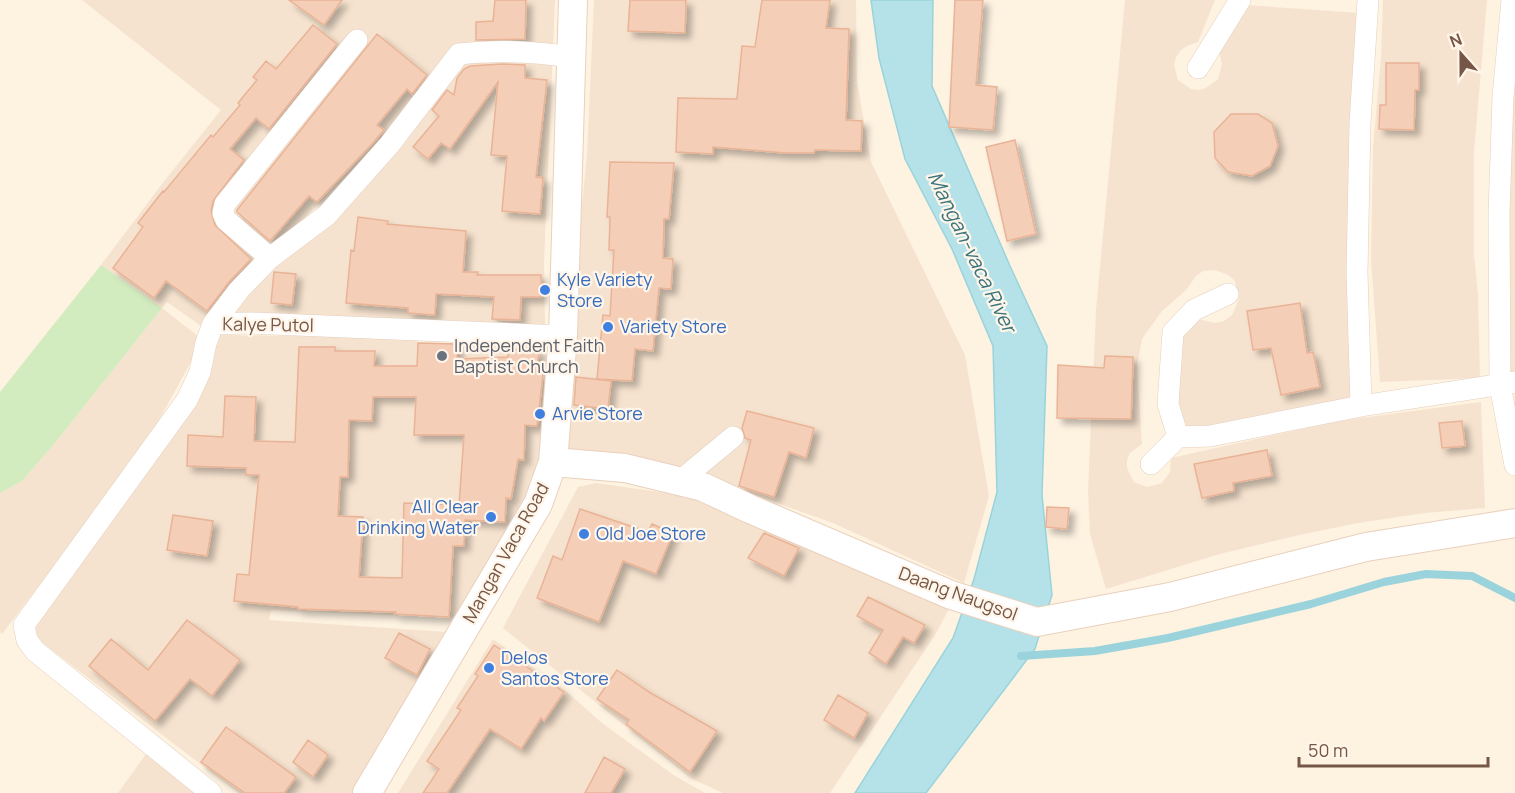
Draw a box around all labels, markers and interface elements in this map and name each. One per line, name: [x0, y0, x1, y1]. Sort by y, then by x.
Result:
north arrow: [1431, 24, 1491, 84]
text: N: [1446, 28, 1465, 52]
water label: Mangan-vaca River: [922, 167, 1024, 339]
place label: Kyle Variety Store: [557, 267, 653, 312]
marker: Kyle Variety Store: [538, 283, 552, 297]
street label: Kalye Putol: [222, 311, 314, 337]
place label: Variety Store: [620, 314, 727, 338]
marker: Variety Store: [601, 320, 615, 334]
place label: Independent Faith Baptist Church: [454, 333, 605, 378]
marker: Independent Faith Baptist Church: [435, 349, 449, 363]
place label: Arvie Store: [552, 401, 643, 425]
marker: Arvie Store: [533, 407, 547, 421]
street label: Mangan Vaca Road: [457, 478, 554, 627]
place label: All Clear Drinking Water: [358, 494, 480, 539]
marker: All Clear Drinking Water: [484, 510, 498, 524]
place label: Old Joe Store: [596, 521, 706, 545]
marker: Old Joe Store: [577, 527, 591, 541]
street label: Daang Naugsol: [895, 560, 1021, 626]
place label: Delos Santos Store: [501, 645, 609, 690]
marker: Delos Santos Store: [482, 661, 496, 675]
scale bar: [1299, 730, 1488, 768]
text: 50 m: [1308, 738, 1348, 762]

